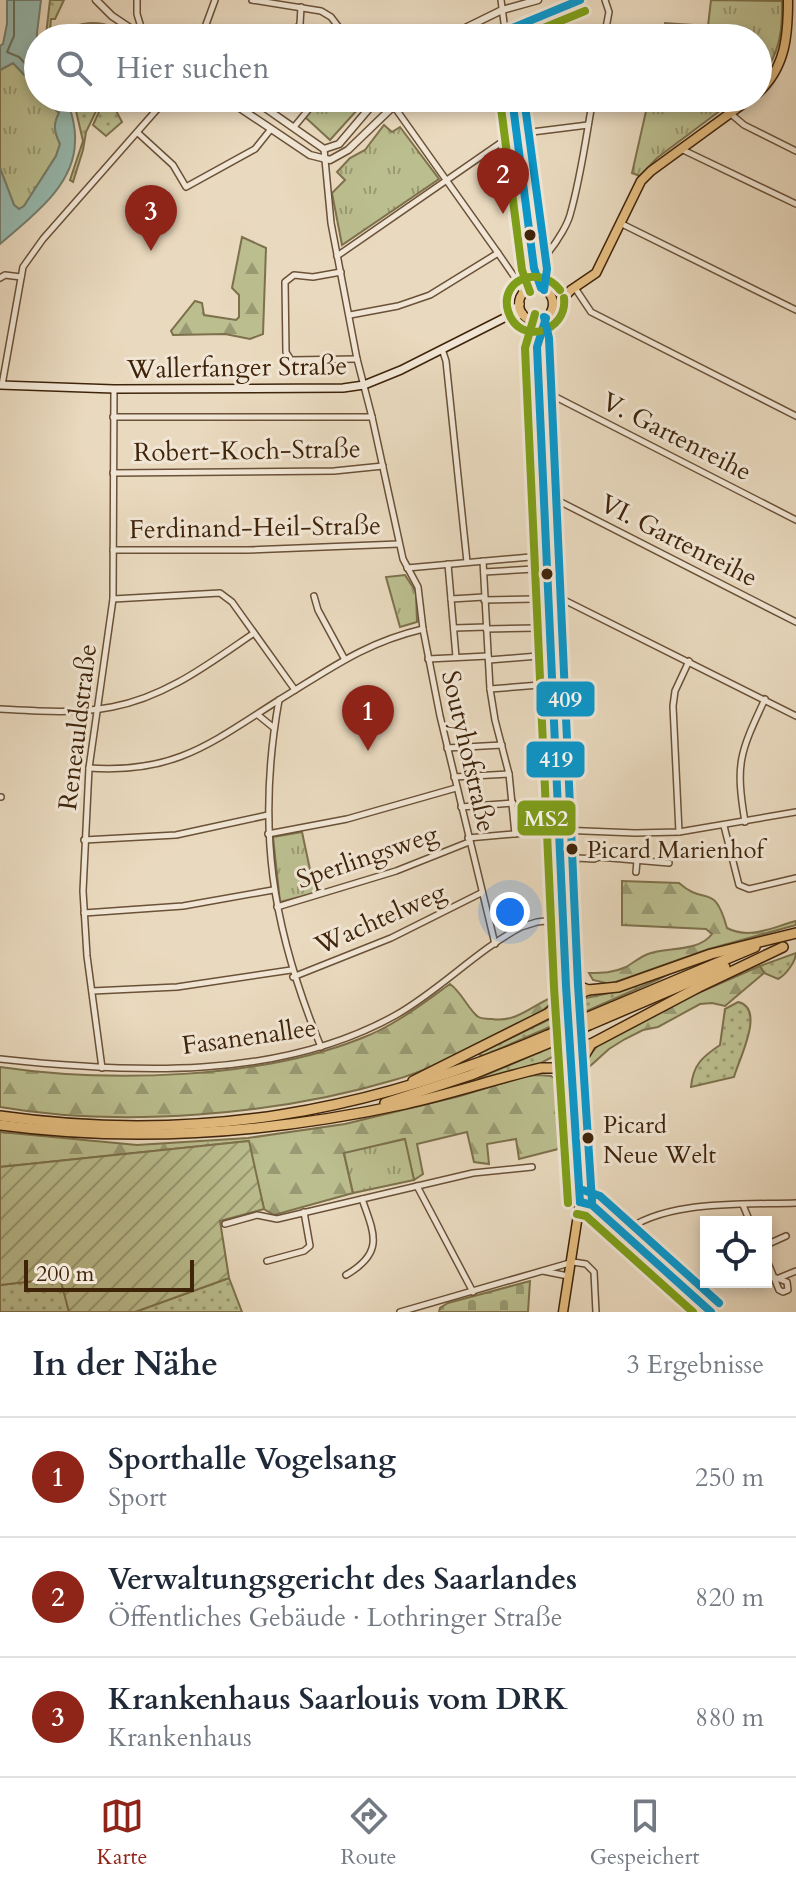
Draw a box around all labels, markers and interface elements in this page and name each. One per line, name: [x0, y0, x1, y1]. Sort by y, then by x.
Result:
search box: [24, 24, 772, 112]
icon: search: [52, 46, 96, 90]
text: Hier suchen: [116, 48, 269, 89]
pin: 2: [477, 148, 529, 214]
pin: 3: [125, 185, 177, 251]
unlabelled marker: [522, 227, 538, 243]
street label: Wallerfanger Straße: [125, 348, 348, 387]
street label: V. Gartenreihe: [596, 384, 758, 489]
street label: Robert-Koch-Straße: [133, 431, 361, 470]
street label: VI. Gartenreihe: [594, 486, 763, 595]
street label: Ferdinand-Heil-Straße: [129, 508, 381, 547]
unlabelled marker: [539, 566, 555, 582]
street label: Reneauldstraße: [50, 642, 105, 812]
street label: Soutyhofstraße: [433, 667, 504, 835]
line badge: 409: [535, 680, 596, 718]
pin: 1: [342, 685, 394, 751]
text: 409: [548, 685, 582, 715]
line badge: 419: [525, 740, 586, 779]
text: 419: [539, 745, 573, 775]
line badge: MS2: [516, 799, 577, 837]
text: MS2: [524, 804, 568, 834]
street label: Sperlingsweg: [292, 816, 443, 897]
place label: Picard Marienhof: [587, 834, 767, 867]
marker: Picard Marienhof: [564, 841, 580, 857]
street label: Wachtelweg: [308, 874, 452, 963]
your location: [490, 892, 530, 932]
street label: Fasanenallee: [180, 1010, 319, 1063]
place label: Picard Neue Welt: [603, 1109, 716, 1172]
marker: Picard Neue Welt: [580, 1130, 596, 1146]
map controls: [700, 1216, 772, 1288]
button: locate: [700, 1216, 772, 1288]
scale bar: [24, 1256, 194, 1292]
text: 200 m: [36, 1259, 94, 1289]
text: In der Nähe: [32, 1341, 218, 1387]
text: 3 Ergebnisse: [627, 1347, 764, 1382]
text: Sporthalle Vogelsang: [108, 1439, 396, 1480]
text: 1: [51, 1460, 65, 1495]
text: 250 m: [695, 1460, 764, 1495]
text: Sport: [108, 1480, 167, 1515]
text: Verwaltungsgericht des Saarlandes: [108, 1559, 577, 1600]
text: 2: [51, 1580, 65, 1615]
text: 820 m: [695, 1580, 764, 1615]
text: Öffentliches Gebäude · Lothringer Straße: [108, 1600, 563, 1635]
text: Krankenhaus Saarlouis vom DRK: [108, 1679, 568, 1720]
text: 3: [51, 1700, 65, 1735]
text: 880 m: [695, 1700, 764, 1735]
text: Krankenhaus: [108, 1720, 252, 1755]
tab: Karte: [97, 1794, 147, 1872]
tab: Route: [340, 1794, 397, 1872]
tab: Gespeichert: [590, 1794, 699, 1872]

